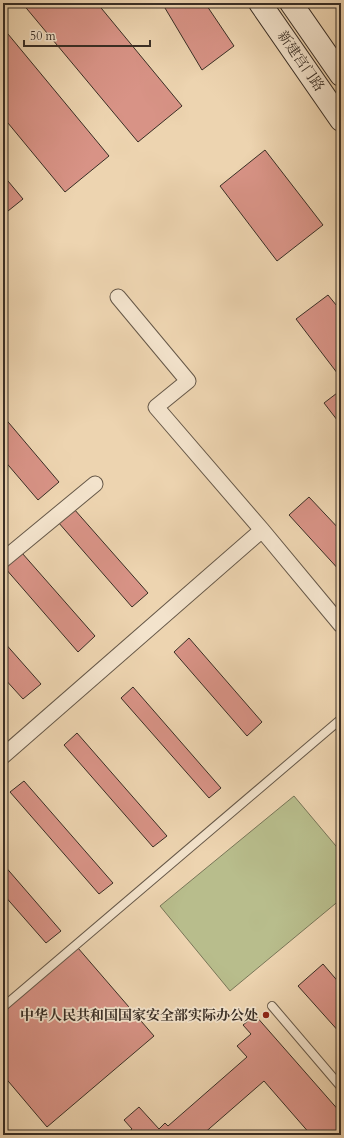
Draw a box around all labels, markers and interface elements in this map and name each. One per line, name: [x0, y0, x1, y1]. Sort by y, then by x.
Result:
scale bar: [24, 22, 150, 48]
street label: 新建宫门路: [273, 27, 329, 95]
text: 50 m: [30, 28, 57, 44]
place label: 中华人民共和国国家安全部实际办公处: [20, 1006, 258, 1025]
marker: 中华人民共和国国家安全部实际办公处: [261, 1010, 271, 1020]

